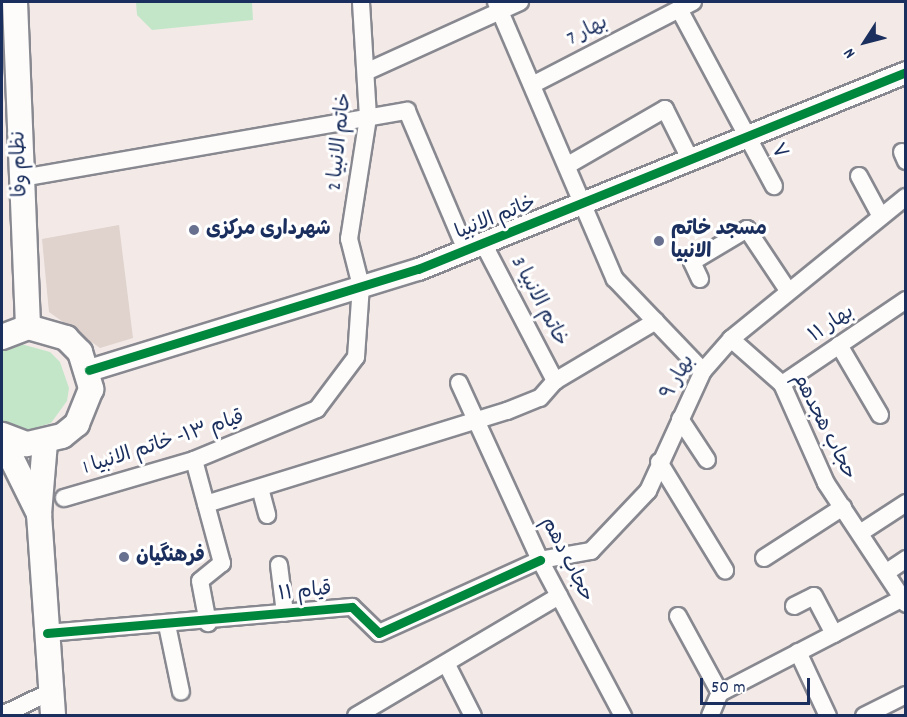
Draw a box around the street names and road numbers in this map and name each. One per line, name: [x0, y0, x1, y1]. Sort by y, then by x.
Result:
street label: بهار 7: [564, 12, 612, 52]
street label: خاتم الانبیا 2: [324, 92, 358, 192]
street label: نظام وفا: [8, 130, 34, 198]
street label: ۷: [764, 140, 792, 164]
street label: خاتم الانبیا: [452, 192, 540, 246]
street label: خاتم الانبیا 3: [504, 253, 572, 351]
street label: بهار ۱۱: [805, 301, 859, 349]
street label: بهار ۹: [657, 351, 701, 405]
street label: حجاب هجدهم: [786, 370, 860, 484]
street label: قیام ۱۳- خاتم الانبیا 1: [80, 407, 248, 481]
street label: حجاب دهم: [534, 513, 598, 607]
street label: قیام ۱۱: [277, 578, 333, 608]

